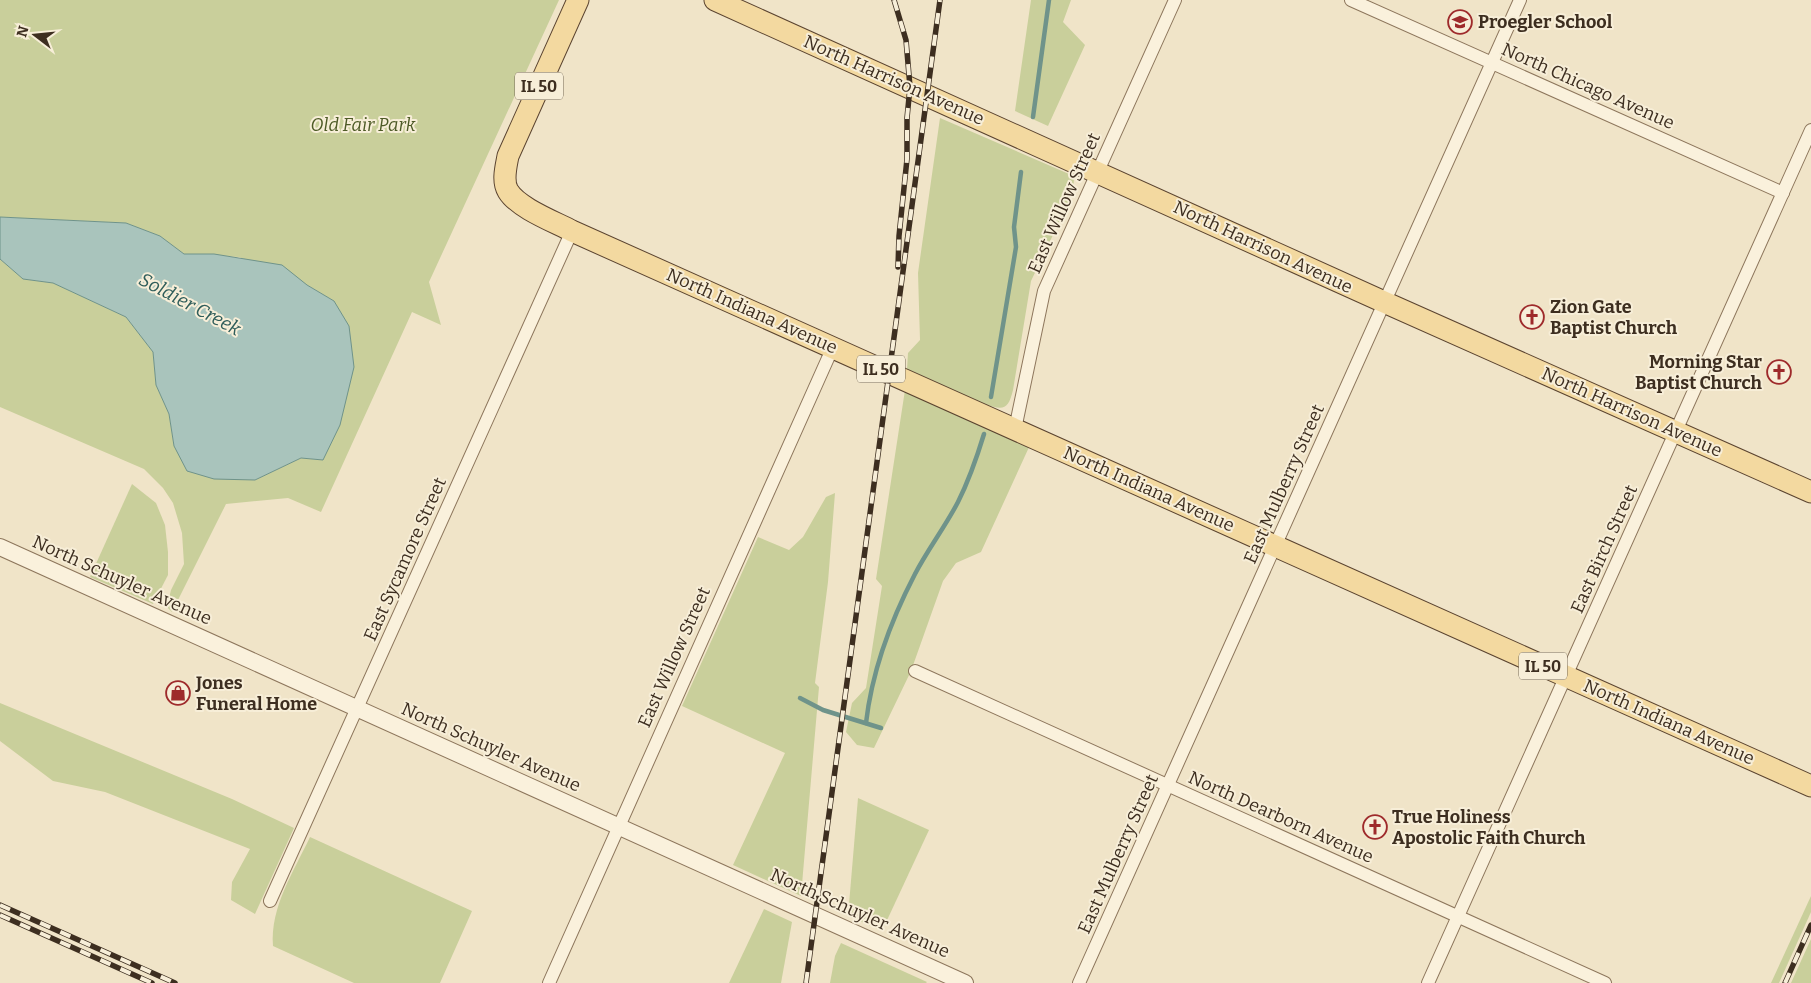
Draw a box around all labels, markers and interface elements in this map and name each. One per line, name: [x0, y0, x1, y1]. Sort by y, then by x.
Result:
school or university icon: Proegler School: [1447, 9, 1473, 35]
north arrow: [10, 10, 60, 60]
place label: Proegler School: [1478, 11, 1613, 33]
text: N: [13, 24, 33, 39]
street label: North Harrison Avenue: [800, 30, 988, 130]
street label: North Chicago Avenue: [1498, 38, 1678, 134]
road number: IL 50: [515, 72, 563, 100]
park label: Old Fair Park: [311, 114, 416, 136]
street label: East Willow Street: [1023, 129, 1105, 277]
street label: North Harrison Avenue: [1170, 196, 1356, 298]
street label: North Indiana Avenue: [663, 263, 841, 359]
water label: Soldier Creek: [135, 268, 245, 341]
place label: Zion Gate Baptist Church: [1550, 296, 1678, 339]
church icon: Zion Gate Baptist Church: [1519, 304, 1545, 330]
place label: Morning Star Baptist Church: [1635, 351, 1763, 394]
road number: IL 50: [857, 356, 905, 382]
church icon: Morning Star Baptist Church: [1766, 359, 1792, 385]
street label: North Harrison Avenue: [1538, 362, 1726, 462]
street label: East Mulberry Street: [1239, 401, 1329, 567]
street label: North Indiana Avenue: [1060, 441, 1238, 537]
street label: East Sycamore Street: [359, 473, 451, 644]
street label: East Birch Street: [1566, 481, 1642, 617]
street label: North Schuyler Avenue: [29, 530, 215, 630]
street label: East Willow Street: [633, 583, 715, 731]
road number: IL 50: [1519, 652, 1567, 679]
place label: Jones Funeral Home: [195, 672, 317, 715]
street label: North Indiana Avenue: [1580, 674, 1758, 770]
shop icon: Jones Funeral Home: [165, 680, 191, 706]
street label: North Schuyler Avenue: [398, 697, 584, 797]
street label: North Dearborn Avenue: [1185, 766, 1377, 868]
street label: East Mulberry Street: [1073, 771, 1163, 937]
place label: True Holiness Apostolic Faith Church: [1392, 806, 1586, 849]
church icon: True Holiness Apostolic Faith Church: [1362, 814, 1388, 840]
street label: North Schuyler Avenue: [767, 863, 953, 963]

